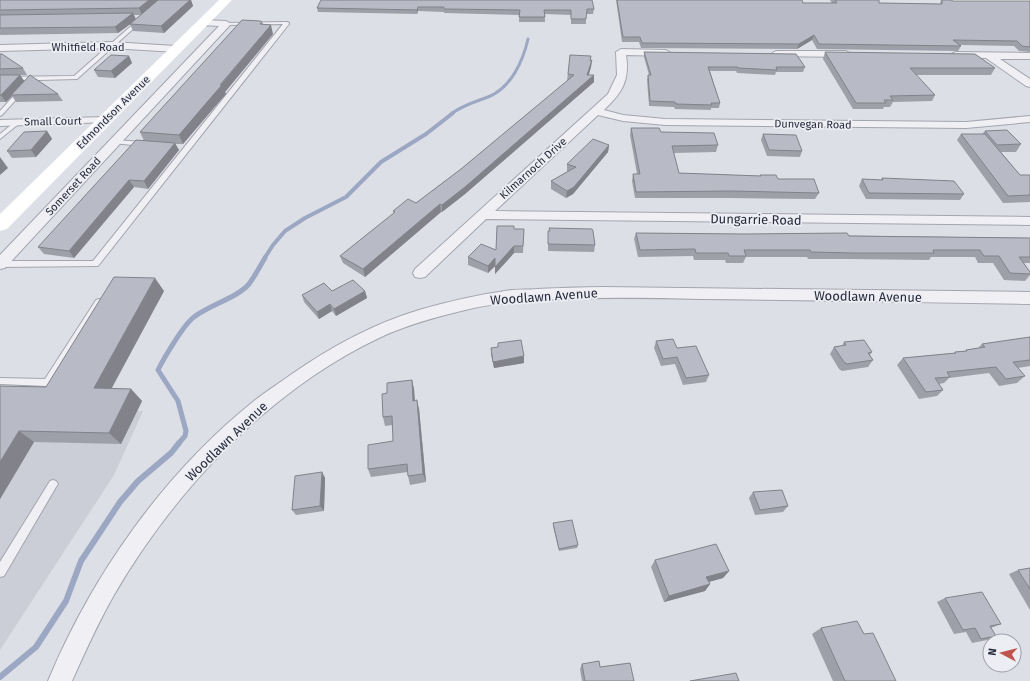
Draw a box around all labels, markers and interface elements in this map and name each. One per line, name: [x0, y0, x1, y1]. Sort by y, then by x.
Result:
street label: Whitfield Road: [52, 41, 124, 54]
street label: Edmondson Avenue: [74, 73, 153, 152]
street label: Small Court: [24, 114, 82, 129]
street label: Dunvegan Road: [774, 117, 852, 132]
street label: Kilmarnoch Drive: [497, 135, 570, 202]
street label: Somerset Road: [43, 154, 104, 218]
street label: Dungarrie Road: [710, 211, 802, 228]
street label: Woodlawn Avenue: [490, 285, 598, 308]
street label: Woodlawn Avenue: [814, 288, 922, 305]
street label: Woodlawn Avenue: [182, 399, 270, 484]
north arrow: [982, 633, 1022, 673]
text: N: [986, 647, 999, 656]

